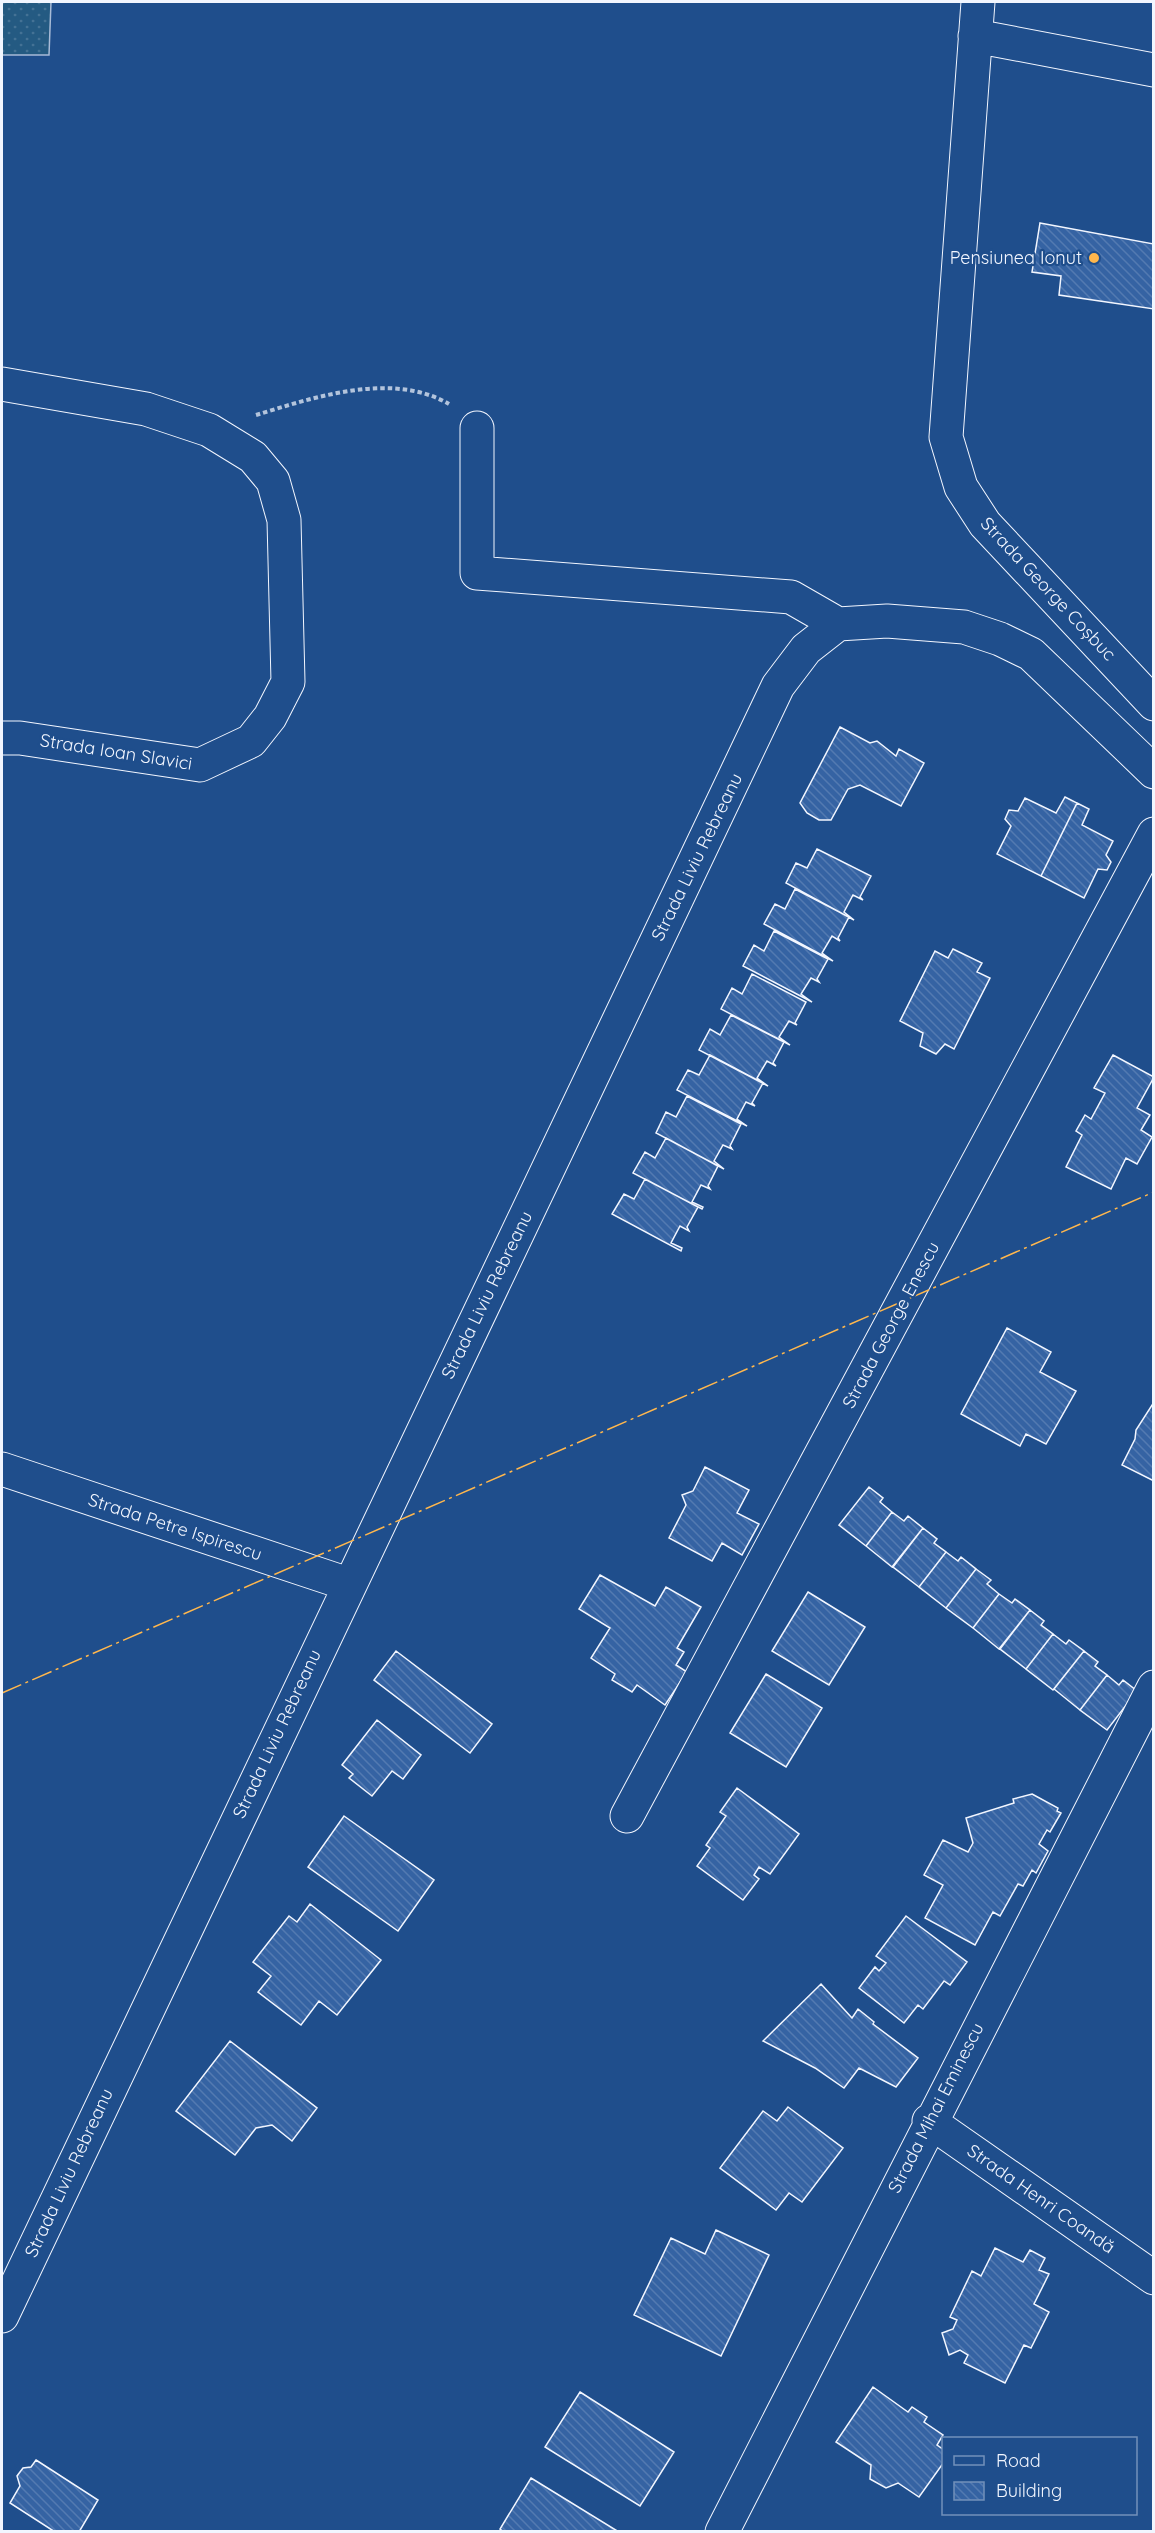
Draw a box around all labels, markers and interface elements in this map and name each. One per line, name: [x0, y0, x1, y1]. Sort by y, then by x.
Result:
place label: Pensiunea Ionut: [950, 246, 1082, 269]
marker: Pensiunea Ionut: [1087, 251, 1101, 265]
street label: Strada George Coșbuc: [976, 512, 1121, 665]
street label: Strada Ioan Slavici: [38, 728, 194, 775]
street label: Strada Liviu Rebreanu: [646, 769, 747, 944]
street label: Strada Liviu Rebreanu: [436, 1207, 537, 1382]
street label: Strada George Enescu: [837, 1237, 944, 1412]
street label: Strada Petre Ispirescu: [85, 1488, 265, 1565]
street label: Strada Liviu Rebreanu: [227, 1646, 326, 1822]
street label: Strada Mihai Eminescu: [883, 2019, 989, 2197]
street label: Strada Liviu Rebreanu: [19, 2085, 118, 2261]
street label: Strada Henri Coandă: [963, 2139, 1120, 2258]
legend: [942, 2437, 1137, 2515]
text: Road: [996, 2449, 1041, 2472]
text: Building: [996, 2479, 1062, 2502]

